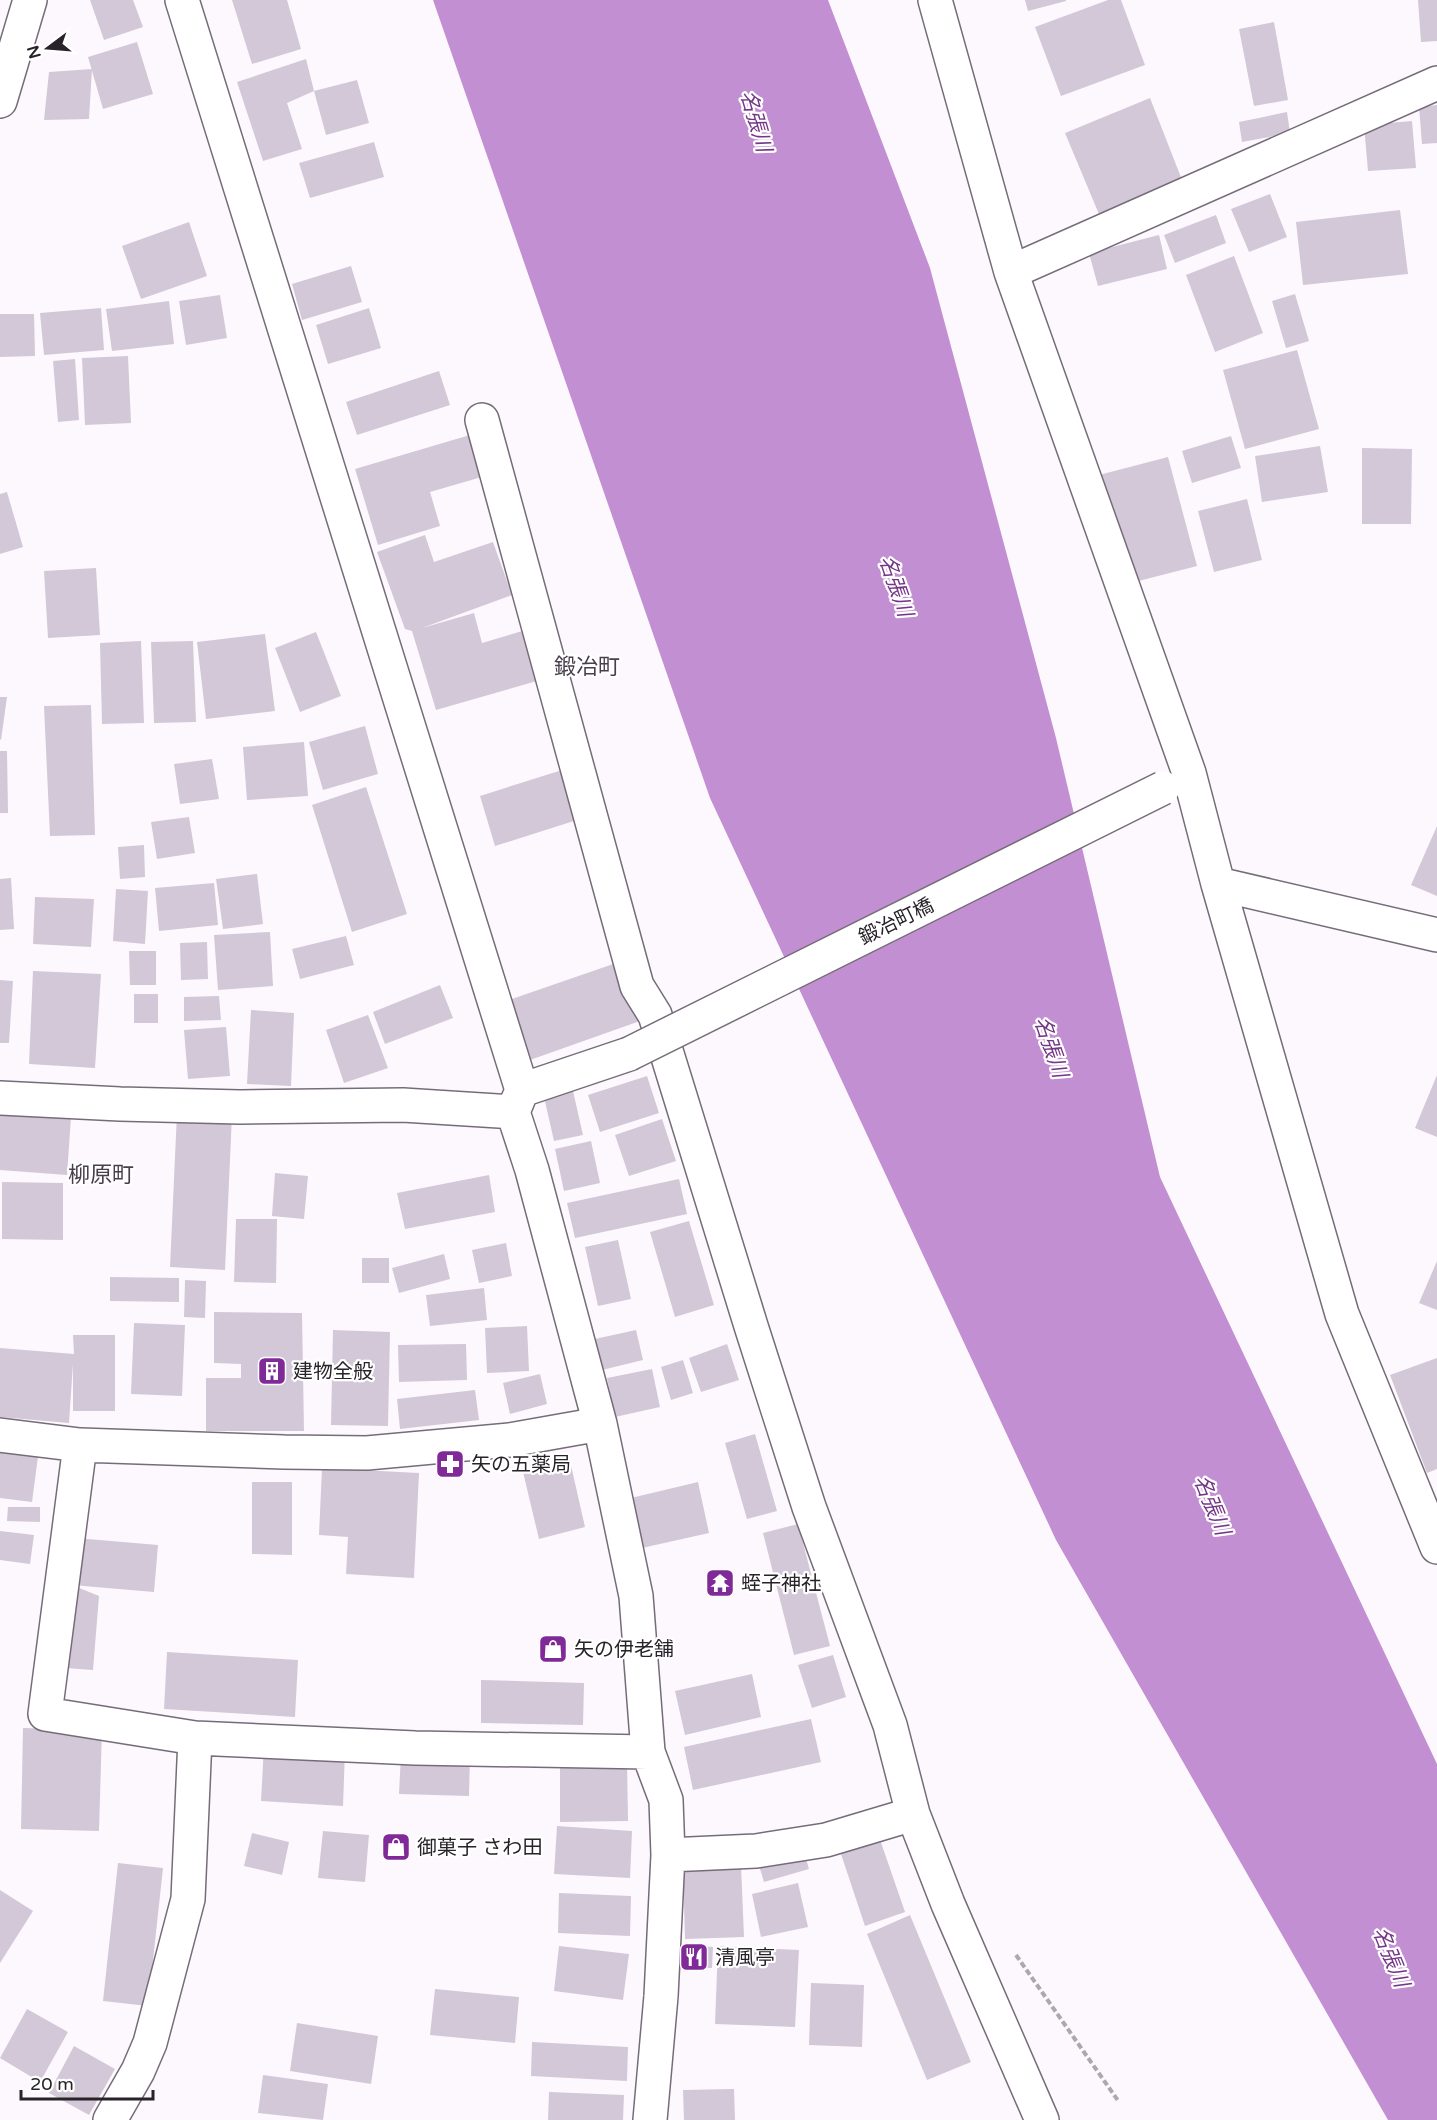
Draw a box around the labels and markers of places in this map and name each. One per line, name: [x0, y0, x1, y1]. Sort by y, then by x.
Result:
building icon: 建物全般: [256, 1355, 288, 1387]
place label: 建物全般: [293, 1360, 373, 1384]
pharmacy icon: 矢の五薬局: [434, 1448, 466, 1480]
place label: 矢の五薬局: [471, 1453, 571, 1477]
temple icon: 蛭子神社: [704, 1567, 736, 1599]
place label: 蛭子神社: [741, 1572, 821, 1596]
shop icon: 矢の伊老舗: [537, 1633, 569, 1665]
place label: 矢の伊老舗: [574, 1638, 674, 1662]
shop icon: 御菓子 さわ田: [380, 1831, 412, 1863]
place label: 御菓子 さわ田: [417, 1836, 542, 1860]
restaurant icon: 清風亭: [678, 1941, 710, 1973]
place label: 清風亭: [715, 1946, 775, 1970]

